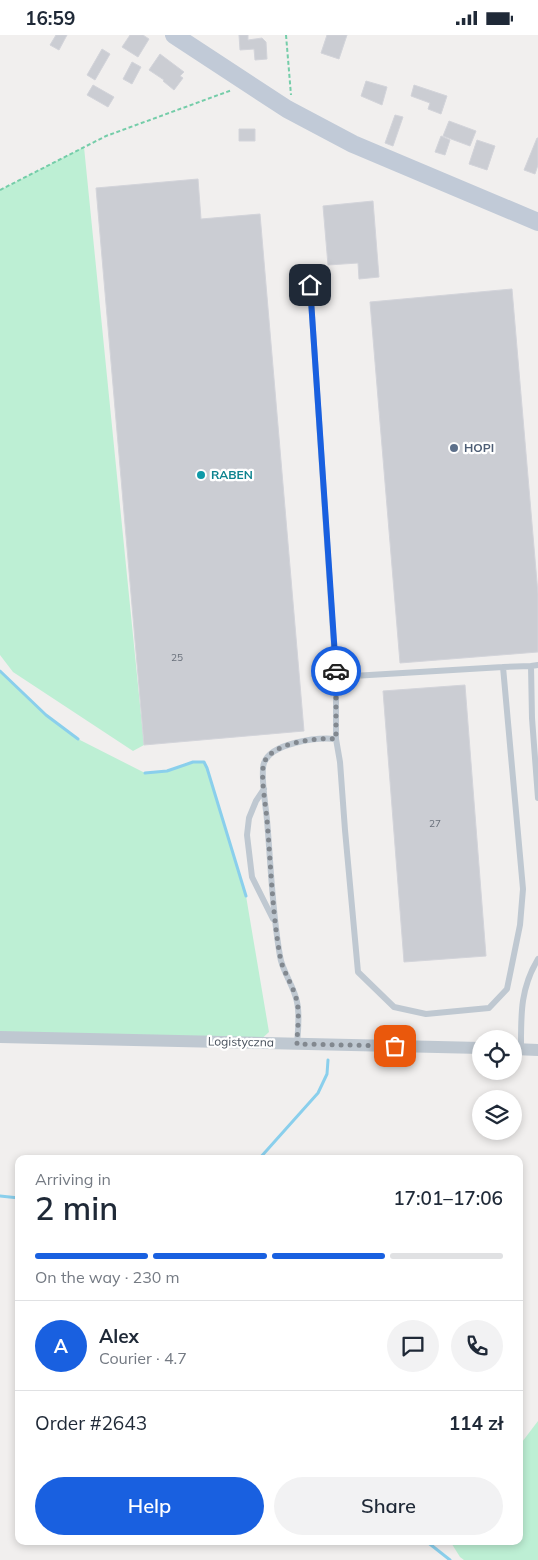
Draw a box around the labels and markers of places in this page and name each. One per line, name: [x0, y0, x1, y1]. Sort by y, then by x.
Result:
pin: [289, 264, 331, 306]
place label: HOPI: [464, 440, 494, 455]
marker: HOPI: [448, 442, 460, 454]
place label: RABEN: [211, 467, 253, 482]
marker: RABEN: [195, 469, 207, 481]
pin: [374, 1025, 416, 1067]

